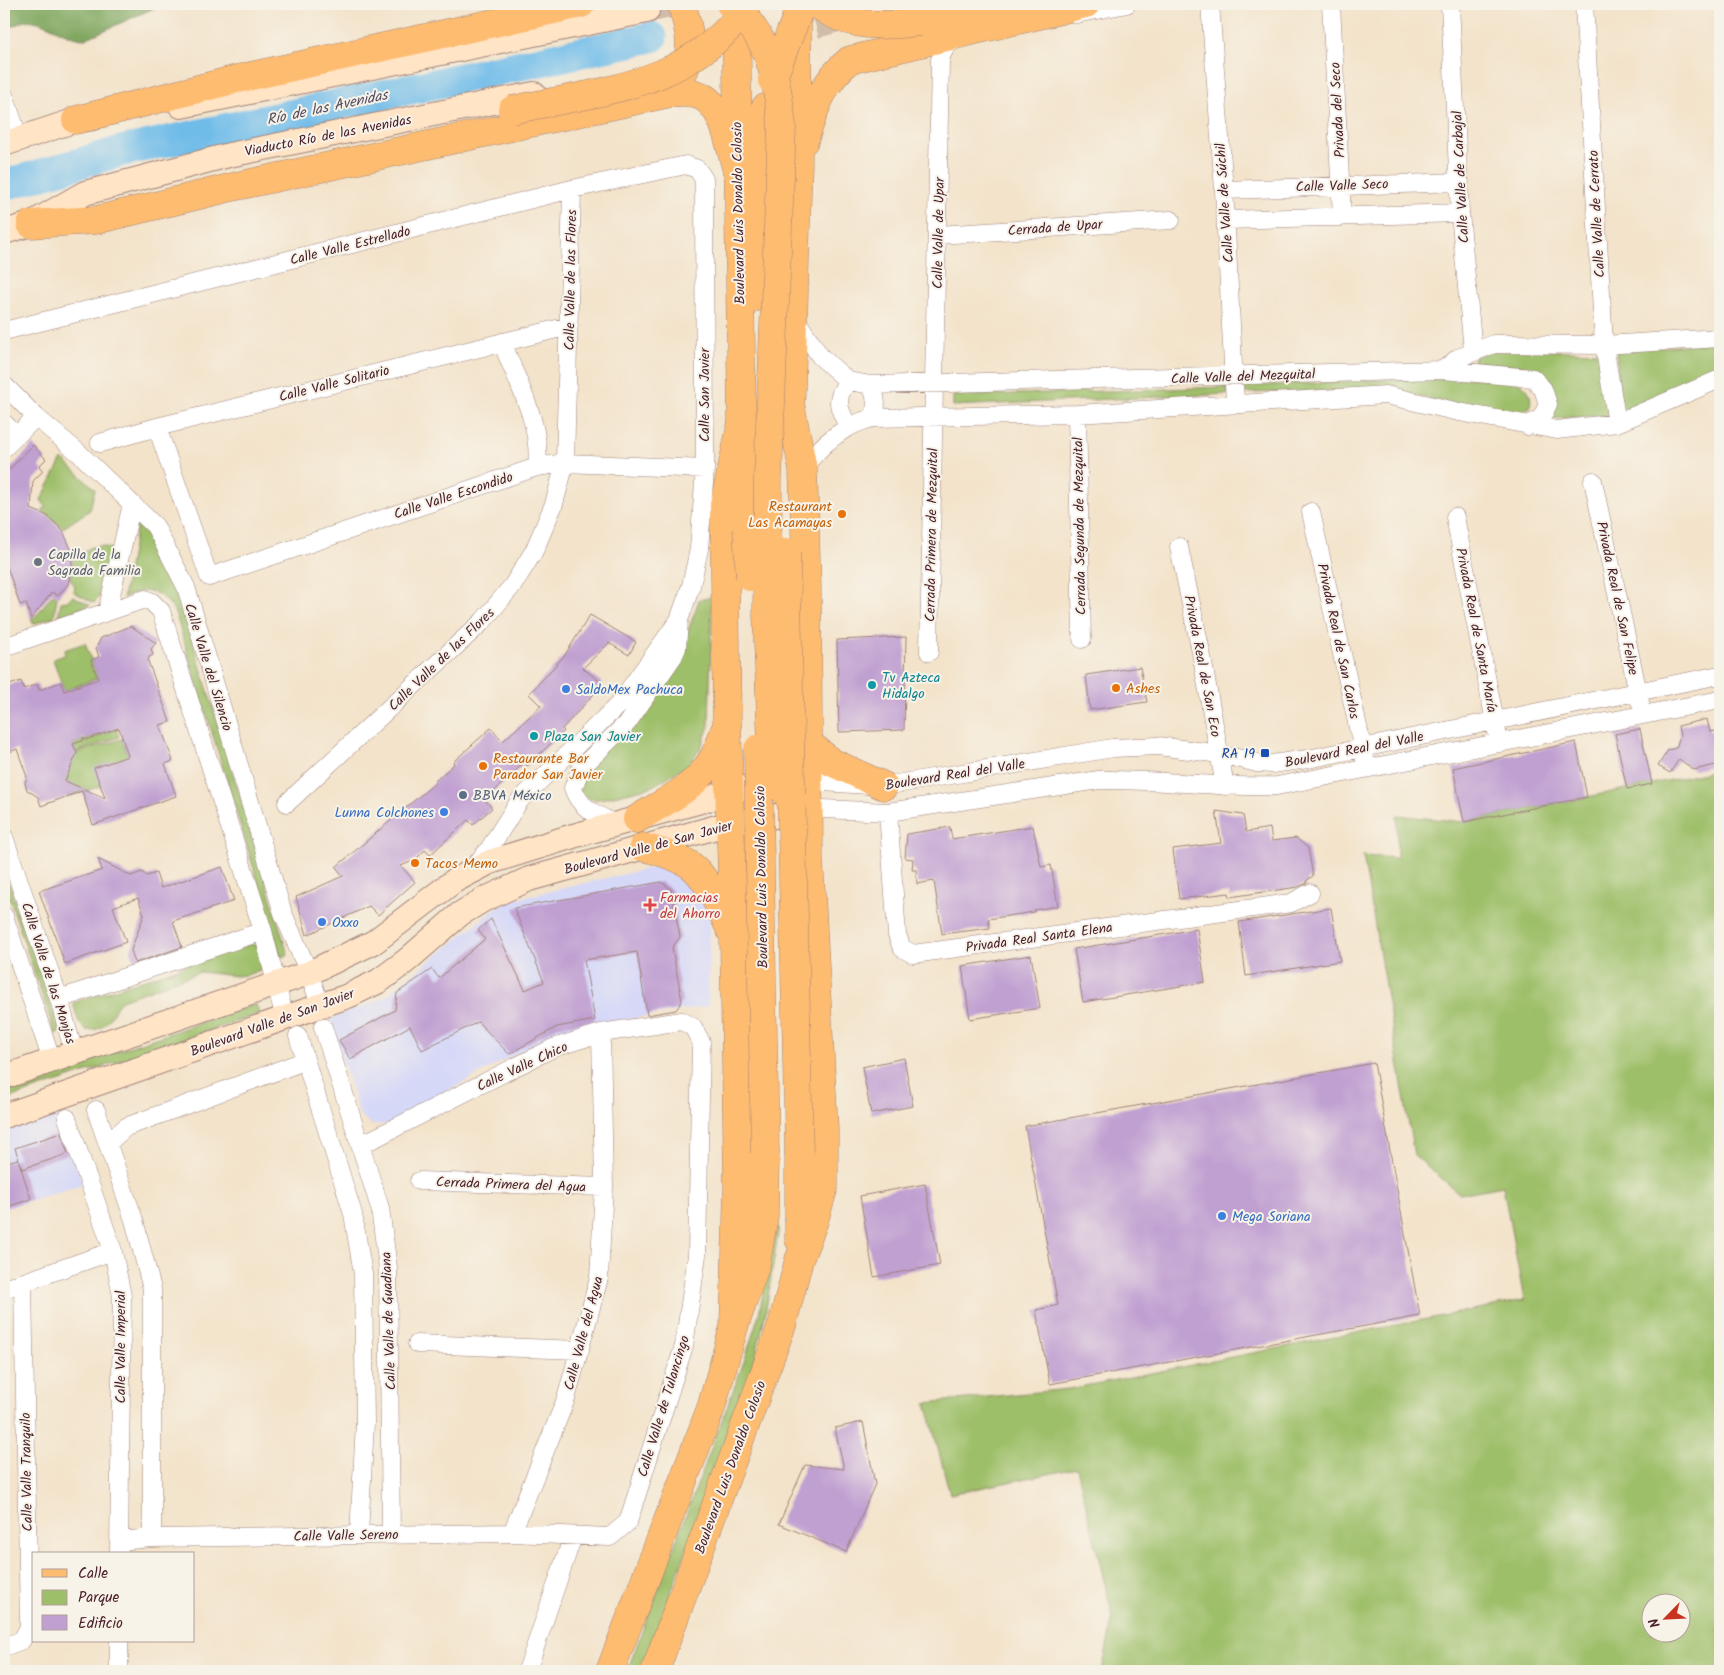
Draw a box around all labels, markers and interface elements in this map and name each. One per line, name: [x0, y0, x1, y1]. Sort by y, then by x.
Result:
street label: Privada del Seco: [1325, 62, 1351, 158]
water label: Río de las Avenidas: [264, 83, 392, 133]
street label: Viaducto Río de las Avenidas: [243, 109, 414, 163]
street label: Calle Valle de Carbajal: [1447, 110, 1475, 244]
street label: Boulevard Luis Donaldo Colosio: [726, 121, 752, 304]
street label: Calle Valle de Súchil: [1210, 142, 1240, 264]
street label: Calle Valle de Cerrato: [1583, 150, 1611, 278]
street label: Calle Valle Seco: [1295, 173, 1389, 199]
street label: Calle Valle de Upar: [927, 176, 951, 289]
street label: Calle Valle de las Flores: [559, 209, 583, 351]
street label: Cerrada de Upar: [1007, 214, 1105, 242]
street label: Calle Valle Estrellado: [288, 220, 413, 272]
street label: Calle San Javier: [694, 347, 716, 442]
street label: Calle Valle Solitario: [277, 360, 392, 408]
street label: Calle Valle del Mezquital: [1170, 363, 1316, 391]
street label: Cerrada Segunda de Mezquital: [1067, 436, 1093, 615]
street label: Cerrada Primera de Mezquital: [919, 447, 945, 622]
street label: Calle Valle Escondido: [391, 466, 516, 526]
place label: Restaurant Las Acamayas: [748, 496, 833, 534]
marker: Restaurant Las Acamayas: [836, 508, 848, 520]
street label: Privada Real de San Felipe: [1590, 519, 1644, 678]
place label: Capilla de la Sagrada Familia: [48, 544, 141, 582]
street label: Privada Real de Santa María: [1449, 546, 1503, 714]
marker: Capilla de la Sagrada Familia: [32, 556, 44, 568]
street label: Privada Real de San Carlos: [1311, 561, 1365, 721]
street label: Privada Real de San Eco: [1177, 593, 1227, 739]
street label: Calle Valle del Silencio: [178, 601, 238, 734]
street label: Calle Valle de las Flores: [383, 603, 500, 717]
place label: Tv Azteca Hidalgo: [882, 667, 940, 705]
place label: Ashes: [1126, 678, 1160, 700]
place label: SaldoMex Pachuca: [576, 679, 683, 701]
marker: Tv Azteca Hidalgo: [866, 679, 878, 691]
marker: Ashes: [1110, 682, 1122, 694]
marker: SaldoMex Pachuca: [560, 683, 572, 695]
place label: Plaza San Javier: [544, 726, 642, 748]
street label: Boulevard Real del Valle: [1283, 726, 1426, 774]
marker: Plaza San Javier: [528, 730, 540, 742]
place label: RA 19: [1221, 743, 1255, 765]
marker: RA 19: [1259, 747, 1271, 759]
place label: Restaurante Bar Parador San Javier: [493, 748, 604, 786]
street label: Boulevard Real del Valle: [884, 753, 1027, 797]
marker: Restaurante Bar Parador San Javier: [477, 760, 489, 772]
place label: BBVA México: [473, 785, 551, 807]
street label: Boulevard Luis Donaldo Colosio: [749, 785, 775, 968]
marker: BBVA México: [457, 789, 469, 801]
place label: Lunna Colchones: [335, 802, 434, 824]
marker: Lunna Colchones: [438, 806, 450, 818]
street label: Boulevard Valle de San Javier: [562, 815, 736, 881]
place label: Tacos Memo: [425, 853, 498, 875]
marker: Tacos Memo: [409, 857, 421, 869]
place label: Farmacias del Ahorro: [660, 887, 720, 925]
marker: Farmacias del Ahorro: [644, 899, 656, 911]
street label: Calle Valle de las Monjas: [15, 900, 81, 1047]
place label: Oxxo: [332, 912, 359, 934]
marker: Oxxo: [316, 916, 328, 928]
street label: Privada Real Santa Elena: [964, 917, 1114, 959]
street label: Boulevard Valle de San Javier: [187, 982, 359, 1063]
street label: Calle Valle Chico: [473, 1036, 572, 1098]
street label: Cerrada Primera del Agua: [435, 1171, 586, 1199]
place label: Mega Soriana: [1232, 1206, 1311, 1228]
marker: Mega Soriana: [1216, 1210, 1228, 1222]
street label: Calle Valle de Guadiana: [376, 1252, 402, 1390]
street label: Calle Valle del Agua: [558, 1274, 610, 1393]
street label: Calle Valle Imperial: [110, 1290, 132, 1403]
street label: Calle Valle de Tulancingo: [632, 1333, 696, 1480]
street label: Boulevard Luis Donaldo Colosio: [689, 1378, 773, 1557]
street label: Calle Valle Tranquilo: [15, 1412, 39, 1532]
street label: Calle Valle Sereno: [293, 1524, 399, 1548]
legend: [32, 1552, 195, 1642]
text: Calle: [78, 1562, 108, 1586]
text: Parque: [78, 1586, 119, 1610]
north arrow: [1642, 1592, 1692, 1642]
text: Edificio: [78, 1612, 123, 1636]
text: N: [1643, 1614, 1667, 1631]

